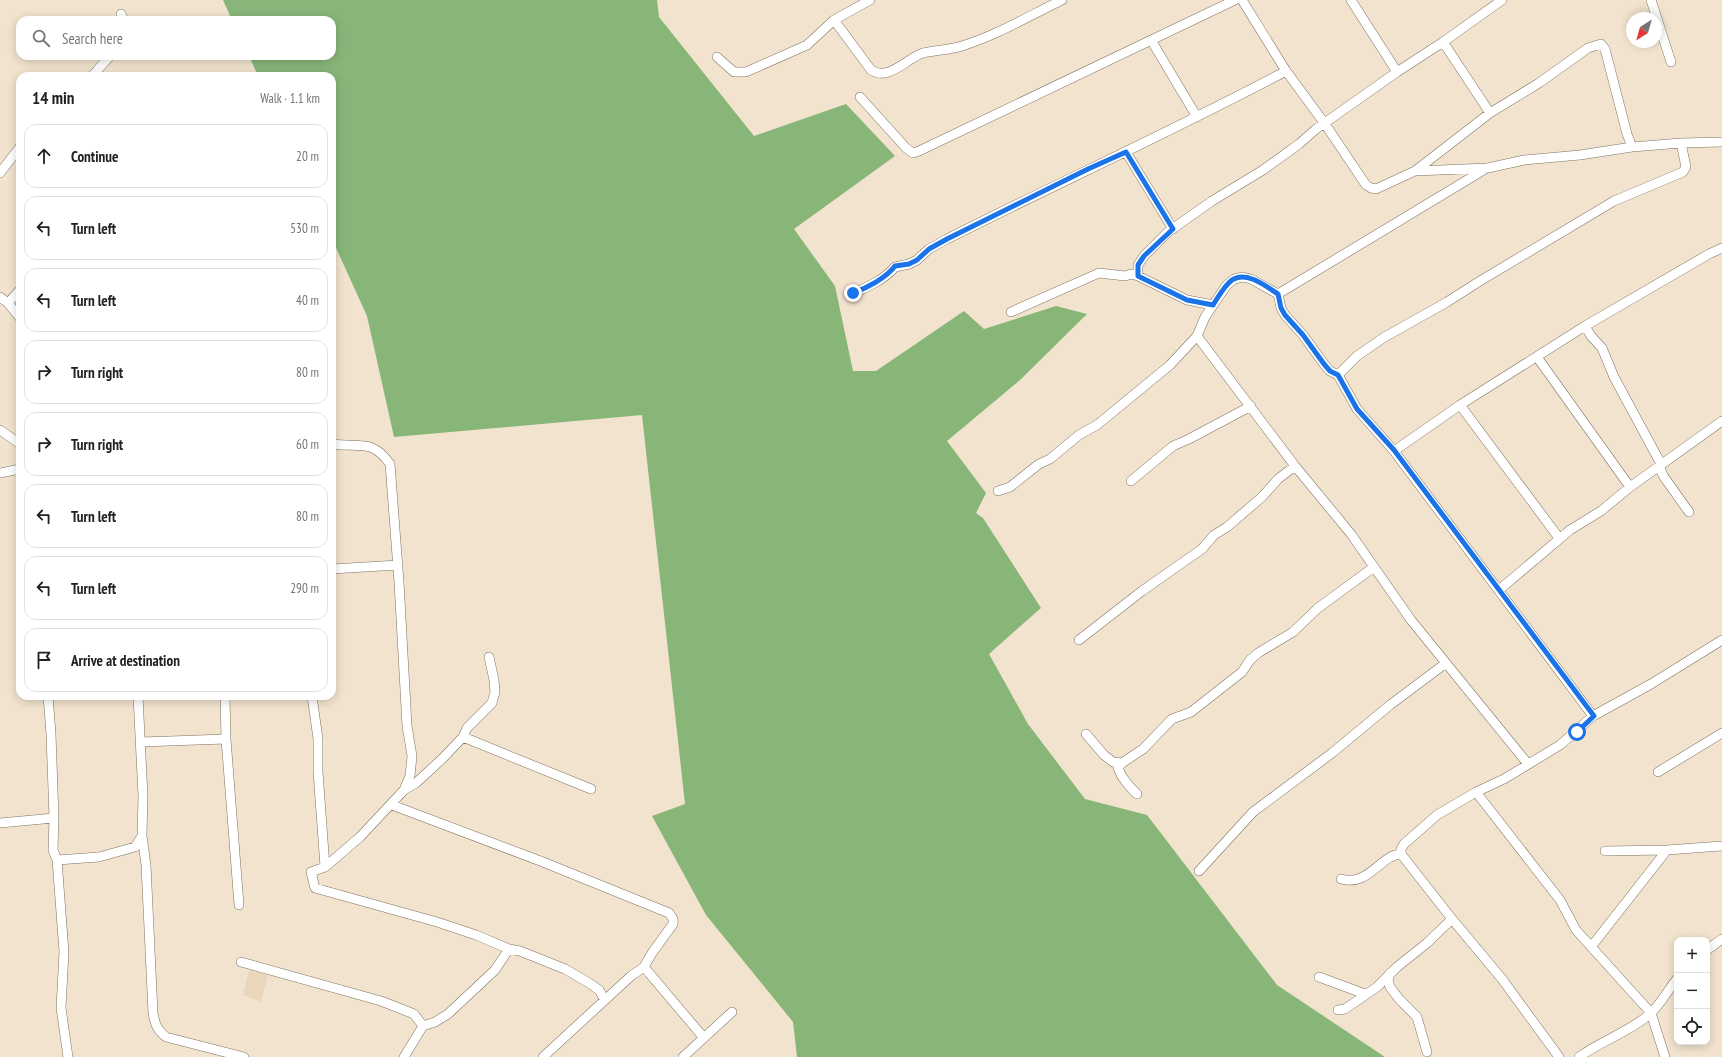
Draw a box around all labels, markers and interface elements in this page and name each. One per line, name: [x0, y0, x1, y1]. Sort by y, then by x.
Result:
north arrow: [1626, 12, 1662, 48]
search box: [16, 16, 336, 60]
icon: search: [30, 27, 52, 49]
text: Search here: [62, 29, 123, 48]
text: 14 min: [32, 87, 74, 109]
text: Walk · 1.1 km: [260, 90, 320, 107]
icon: ahead: [33, 145, 55, 167]
text: Continue: [71, 147, 118, 166]
text: 20 m: [296, 148, 319, 165]
icon: left: [33, 217, 55, 239]
text: Turn left: [71, 219, 116, 238]
text: 530 m: [290, 220, 319, 237]
route end: [844, 284, 862, 302]
icon: left: [33, 289, 55, 311]
text: Turn left: [71, 291, 116, 310]
text: 40 m: [296, 292, 319, 309]
icon: right: [33, 361, 55, 383]
text: Turn right: [71, 363, 123, 382]
text: 80 m: [296, 364, 319, 381]
icon: right: [33, 433, 55, 455]
text: Turn right: [71, 435, 123, 454]
text: 60 m: [296, 436, 319, 453]
icon: left: [33, 505, 55, 527]
text: Turn left: [71, 507, 116, 526]
text: 80 m: [296, 508, 319, 525]
icon: left: [33, 577, 55, 599]
text: Turn left: [71, 579, 116, 598]
text: 290 m: [290, 580, 319, 597]
icon: arrive: [33, 649, 55, 671]
text: Arrive at destination: [71, 651, 180, 670]
route start: [1568, 723, 1586, 741]
map controls: [1674, 937, 1710, 1045]
button: +: [1674, 937, 1710, 973]
button: −: [1674, 973, 1710, 1009]
button: locate: [1674, 1009, 1710, 1045]

